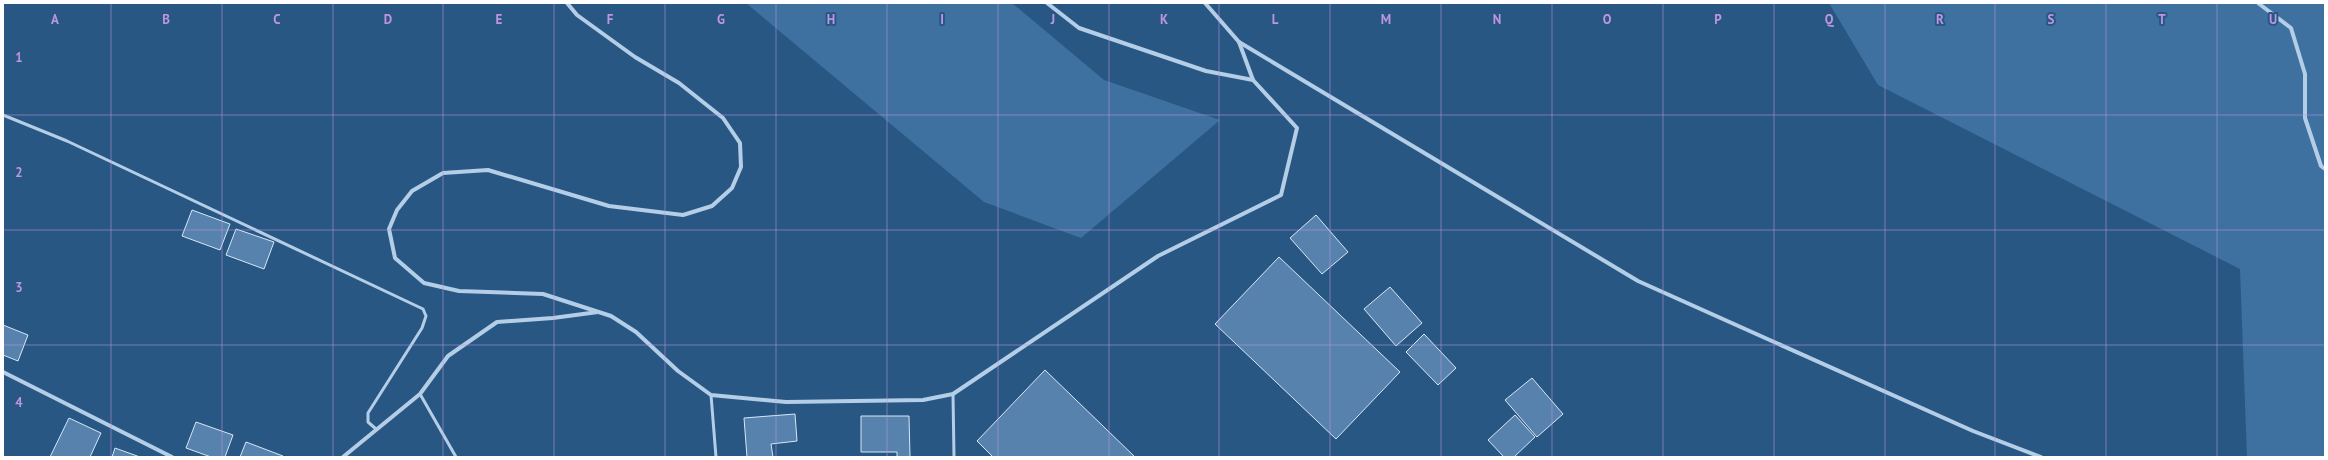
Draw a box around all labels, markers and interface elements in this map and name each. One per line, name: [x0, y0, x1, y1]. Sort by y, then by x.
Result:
text: A: [51, 11, 59, 28]
text: B: [162, 11, 170, 28]
text: C: [273, 11, 281, 28]
text: D: [384, 11, 392, 28]
text: E: [496, 11, 503, 28]
text: F: [607, 11, 614, 28]
text: G: [717, 11, 725, 28]
text: H: [827, 11, 835, 28]
text: I: [940, 11, 944, 28]
text: J: [1050, 11, 1055, 28]
text: K: [1160, 11, 1168, 28]
text: L: [1272, 11, 1279, 28]
text: M: [1381, 11, 1391, 28]
text: N: [1493, 11, 1501, 28]
text: O: [1603, 11, 1612, 28]
text: P: [1714, 11, 1722, 28]
text: Q: [1825, 11, 1835, 28]
text: R: [1936, 11, 1944, 28]
text: S: [2048, 11, 2055, 28]
text: T: [2158, 11, 2166, 28]
text: U: [2269, 11, 2277, 28]
text: 1: [15, 49, 23, 66]
text: 2: [15, 164, 23, 181]
text: 3: [15, 279, 23, 296]
text: 4: [15, 394, 23, 411]

